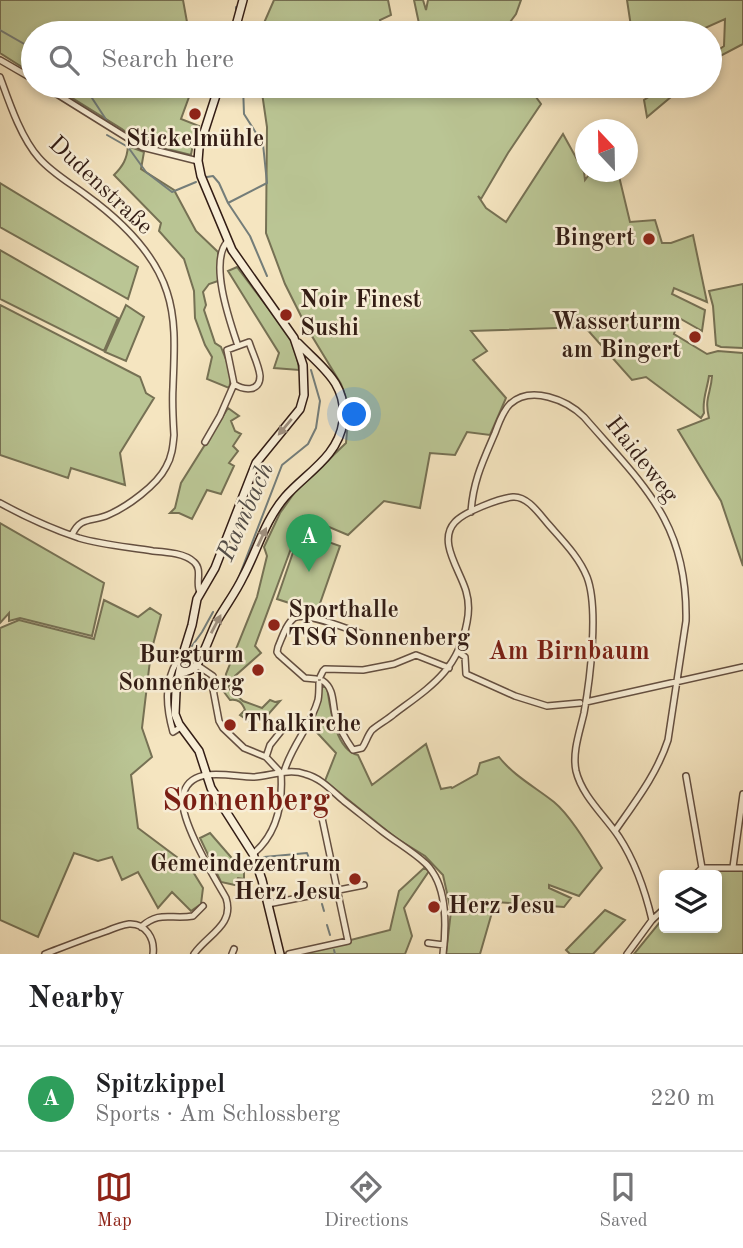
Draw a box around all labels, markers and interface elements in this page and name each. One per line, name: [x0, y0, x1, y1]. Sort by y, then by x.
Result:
search box: [21, 21, 722, 98]
icon: search: [45, 41, 83, 79]
text: Search here: [101, 47, 234, 73]
marker: Stickelmühle: [187, 106, 203, 122]
north arrow: [575, 119, 638, 182]
place label: Stickelmühle: [126, 128, 264, 152]
street label: Dudenstraße: [43, 132, 157, 240]
place label: Bingert: [554, 227, 635, 251]
marker: Bingert: [641, 231, 657, 247]
place label: Noir Finest Sushi: [300, 289, 422, 341]
marker: Noir Finest Sushi: [278, 307, 294, 323]
place label: Wasserturm am Bingert: [551, 311, 681, 363]
marker: Wasserturm am Bingert: [687, 329, 703, 345]
your location: [337, 397, 371, 431]
street label: Haideweg: [600, 412, 682, 508]
one-way arrow: [277, 418, 292, 436]
water label: Rambach: [212, 459, 279, 566]
pin: A: [286, 514, 332, 572]
one-way arrow: [256, 527, 268, 547]
place label: Sporthalle TSG Sonnenberg: [288, 599, 471, 651]
one-way arrow: [209, 614, 221, 634]
marker: Sporthalle TSG Sonnenberg: [266, 617, 282, 633]
district label: Am Birnbaum: [488, 639, 650, 665]
place label: Burgturm Sonnenberg: [118, 644, 245, 696]
marker: Burgturm Sonnenberg: [250, 662, 266, 678]
place label: Thalkirche: [244, 713, 361, 737]
marker: Thalkirche: [222, 717, 238, 733]
district label: Sonnenberg: [162, 786, 330, 818]
place label: Gemeindezentrum Herz Jesu: [150, 853, 341, 905]
map controls: [659, 870, 722, 933]
button: layers: [659, 870, 722, 933]
marker: Gemeindezentrum Herz Jesu: [347, 871, 363, 887]
place label: Herz Jesu: [448, 895, 555, 919]
marker: Herz Jesu: [426, 899, 442, 915]
text: Nearby: [28, 984, 125, 1014]
text: Spitzkippel: [95, 1072, 225, 1098]
text: A: [42, 1087, 60, 1110]
text: 220 m: [650, 1087, 715, 1110]
text: Sports · Am Schlossberg: [95, 1103, 340, 1126]
tab: Map: [95, 1168, 133, 1233]
tab: Directions: [324, 1168, 409, 1233]
tab: Saved: [599, 1168, 648, 1233]

